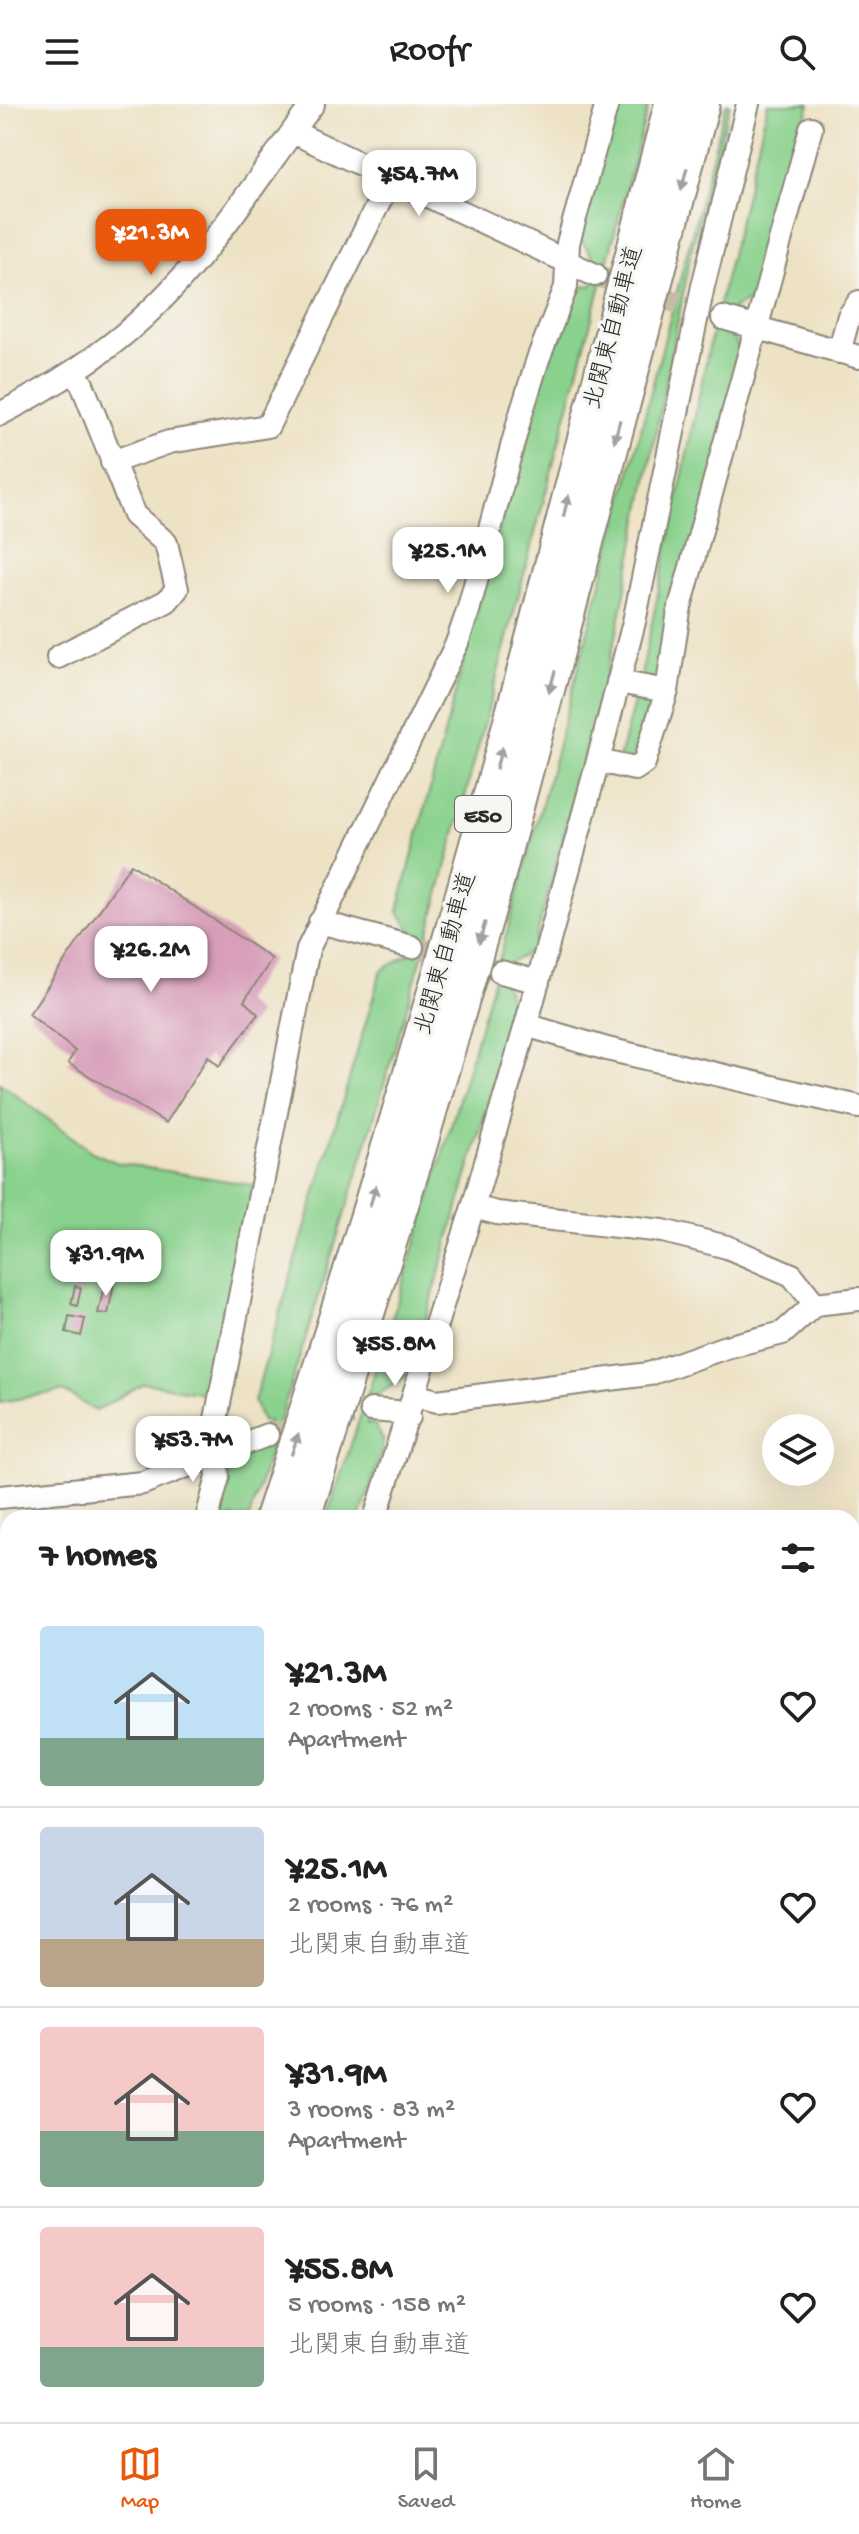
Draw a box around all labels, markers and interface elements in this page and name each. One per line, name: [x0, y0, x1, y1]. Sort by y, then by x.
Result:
icon: menu: [40, 30, 84, 74]
icon: search: [775, 30, 819, 74]
text: Roofr: [390, 31, 470, 74]
pin: ¥54.7M: [354, 150, 484, 218]
text: ¥54.7M: [380, 160, 458, 191]
one-way arrow: [677, 167, 689, 192]
pin: ¥21.3M: [86, 209, 216, 277]
text: ¥21.3M: [113, 219, 189, 250]
street label: 北関東自動車道: [579, 243, 651, 413]
one-way arrow: [611, 418, 623, 443]
one-way arrow: [560, 494, 572, 519]
pin: ¥25.1M: [383, 527, 513, 595]
text: ¥25.1M: [410, 537, 486, 568]
one-way arrow: [545, 670, 557, 695]
one-way arrow: [493, 745, 506, 769]
road number: E50: [455, 796, 511, 832]
street label: 北関東自動車道: [409, 869, 484, 1039]
one-way arrow: [475, 921, 488, 945]
pin: ¥26.2M: [86, 926, 216, 994]
text: ¥26.2M: [113, 936, 189, 967]
one-way arrow: [367, 1183, 379, 1207]
pin: ¥31.9M: [41, 1230, 171, 1298]
text: ¥31.9M: [68, 1240, 144, 1271]
pin: ¥55.8M: [330, 1320, 460, 1388]
text: ¥55.8M: [355, 1330, 435, 1361]
map controls: [762, 1414, 834, 1486]
button: layers: [762, 1414, 834, 1486]
pin: ¥53.7M: [128, 1416, 258, 1484]
text: ¥53.7M: [154, 1426, 232, 1457]
one-way arrow: [289, 1432, 302, 1456]
icon: filters: [776, 1536, 820, 1580]
text: 7 homes: [40, 1538, 156, 1578]
text: ¥21.3M: [288, 1655, 386, 1695]
icon: home: [104, 1658, 200, 1754]
icon: heart: [776, 1684, 820, 1728]
text: 2 rooms · 52 m²: [288, 1695, 453, 1726]
text: Apartment: [288, 1726, 405, 1757]
text: ¥25.1M: [288, 1851, 386, 1891]
icon: home: [104, 1859, 200, 1955]
icon: heart: [776, 1885, 820, 1929]
text: 2 rooms · 76 m²: [288, 1891, 453, 1922]
text: 北関東自動車道: [288, 1932, 470, 1963]
text: ¥31.9M: [288, 2056, 386, 2096]
icon: home: [104, 2059, 200, 2155]
icon: heart: [776, 2085, 820, 2129]
text: 3 rooms · 83 m²: [288, 2096, 455, 2127]
text: Apartment: [288, 2127, 405, 2158]
text: ¥55.8M: [288, 2251, 392, 2291]
icon: home: [104, 2259, 200, 2355]
icon: heart: [776, 2285, 820, 2329]
text: 5 rooms · 158 m²: [288, 2291, 466, 2322]
text: 北関東自動車道: [288, 2332, 470, 2363]
tab: Map: [118, 2442, 162, 2516]
tab: Saved: [398, 2442, 454, 2516]
tab: Home: [690, 2442, 741, 2516]

